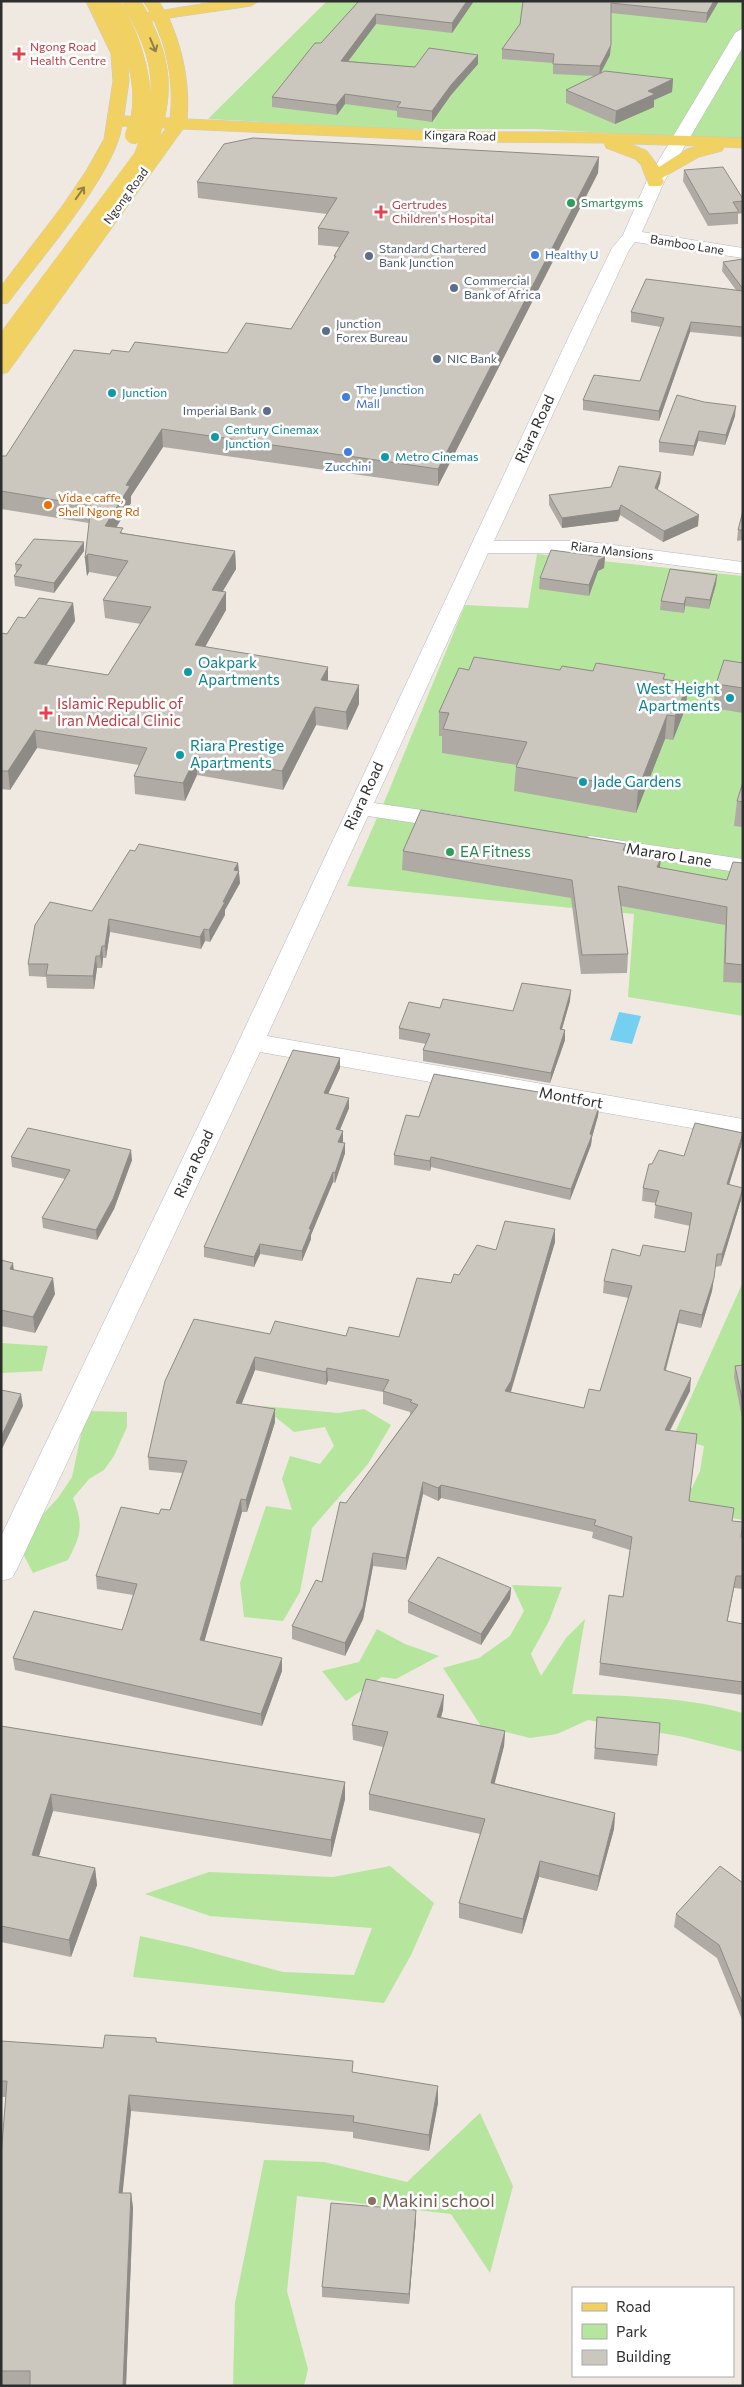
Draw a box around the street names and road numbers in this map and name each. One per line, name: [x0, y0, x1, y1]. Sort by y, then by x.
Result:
street label: Kingara Road: [424, 127, 496, 143]
street label: Ngong Road: [100, 164, 150, 226]
street label: Bamboo Lane: [649, 231, 725, 257]
street label: Riara Road: [510, 392, 558, 466]
street label: Riara Mansions: [570, 538, 654, 562]
street label: Riara Road: [339, 759, 387, 833]
street label: Mararo Lane: [625, 838, 713, 870]
street label: Montfort: [538, 1083, 605, 1111]
street label: Riara Road: [169, 1127, 217, 1201]

